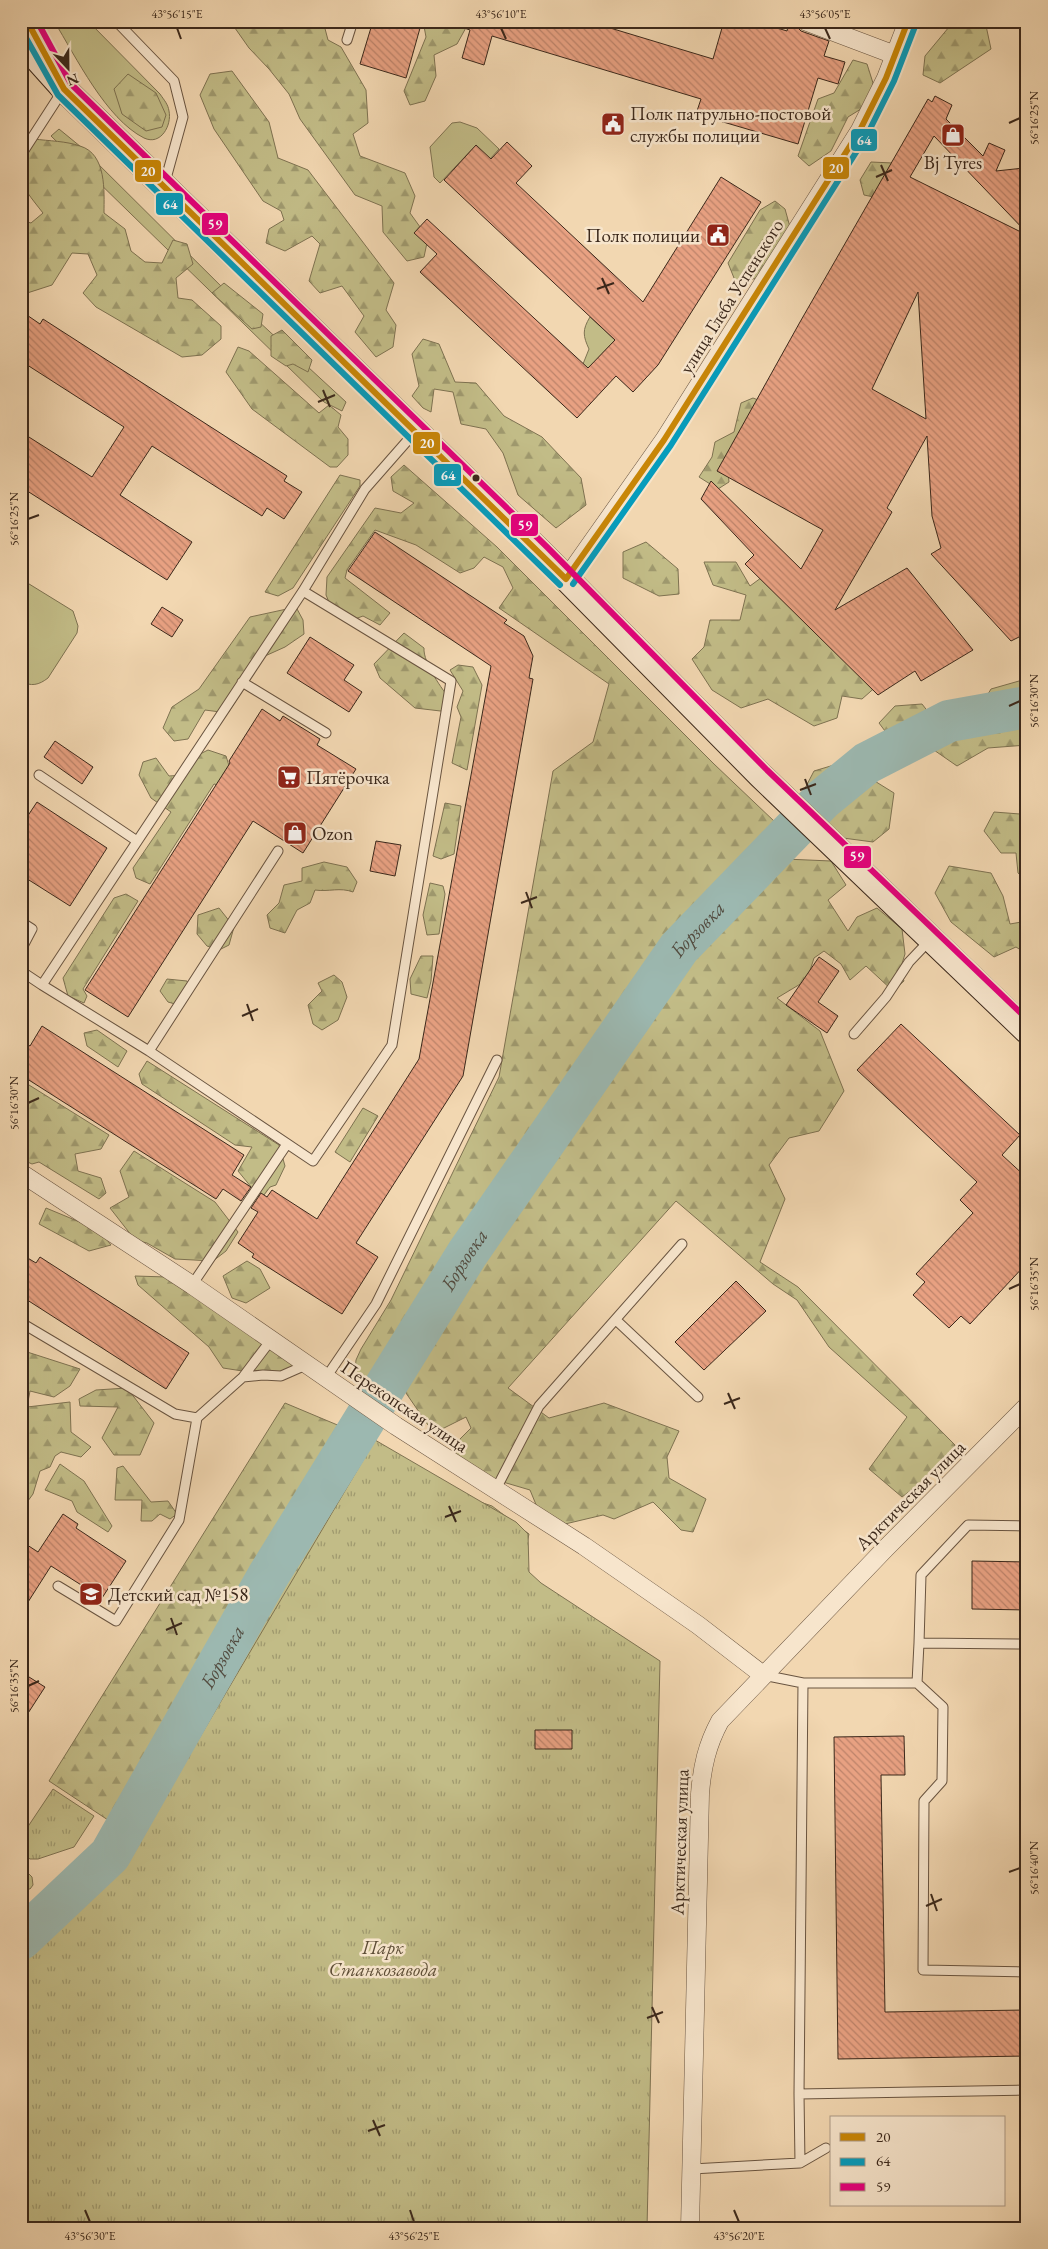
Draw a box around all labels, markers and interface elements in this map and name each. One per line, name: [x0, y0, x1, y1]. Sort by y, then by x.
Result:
text: 43°56'15"E: [151, 6, 203, 22]
text: 43°56'10"E: [475, 6, 527, 22]
text: 43°56'05"E: [799, 6, 851, 22]
north arrow: [42, 42, 92, 92]
text: N: [64, 70, 81, 91]
text: 56°16'25"N: [1026, 91, 1042, 145]
place label: Полк патрульно-постовой службы полиции: [630, 101, 831, 148]
public building icon: Полк патрульно-постовой службы полиции: [600, 111, 626, 137]
shop icon: Bj Tyres: [940, 122, 966, 148]
line badge: 64: [850, 128, 878, 152]
text: 64: [857, 131, 872, 149]
place label: Bj Tyres: [924, 150, 982, 175]
line badge: 20: [822, 156, 850, 180]
line badge: 20: [134, 159, 162, 183]
text: 20: [829, 159, 844, 177]
text: 20: [141, 162, 156, 180]
line badge: 64: [155, 192, 184, 216]
text: 64: [163, 195, 178, 213]
line badge: 59: [201, 212, 229, 236]
street label: улица Глеба Успенского: [674, 214, 789, 378]
text: 59: [208, 215, 223, 233]
public building icon: Полк полиции: [705, 222, 731, 248]
place label: Полк полиции: [586, 223, 700, 248]
line badge: 20: [412, 431, 441, 455]
text: 20: [420, 434, 435, 452]
line badge: 64: [433, 463, 462, 487]
text: 64: [441, 466, 456, 484]
unlabelled marker: [471, 473, 481, 483]
text: 56°16'25"N: [6, 492, 22, 546]
line badge: 59: [510, 513, 539, 537]
text: 59: [518, 516, 533, 534]
text: 56°16'30"N: [1026, 674, 1042, 728]
supermarket icon: Пятёрочка: [276, 764, 302, 790]
place label: Пятёрочка: [306, 765, 390, 790]
shop icon: Ozon: [282, 820, 308, 846]
place label: Ozon: [312, 821, 353, 846]
line badge: 59: [843, 845, 872, 869]
text: 59: [850, 847, 865, 865]
water label: Борзовка: [663, 895, 730, 963]
text: 56°16'30"N: [6, 1076, 22, 1130]
water label: Борзовка: [434, 1224, 494, 1297]
text: 56°16'35"N: [1026, 1257, 1042, 1311]
street label: Перекопская улица: [336, 1355, 474, 1459]
street label: Арктическая улица: [849, 1435, 971, 1557]
school or university icon: Детский сад №158: [78, 1581, 104, 1607]
place label: Детский сад №158: [108, 1582, 248, 1607]
water label: Борзовка: [193, 1621, 250, 1694]
text: 56°16'35"N: [6, 1659, 22, 1713]
street label: Арктическая улица: [664, 1768, 695, 1916]
text: 56°16'40"N: [1026, 1841, 1042, 1895]
park label: Парк Станкозавода: [329, 1935, 437, 1982]
legend: [830, 2116, 1006, 2206]
text: 20: [876, 2127, 890, 2146]
text: 64: [876, 2151, 891, 2170]
text: 59: [876, 2177, 890, 2196]
text: 43°56'30"E: [64, 2228, 116, 2244]
text: 43°56'25"E: [388, 2228, 440, 2244]
text: 43°56'20"E: [713, 2228, 765, 2244]

